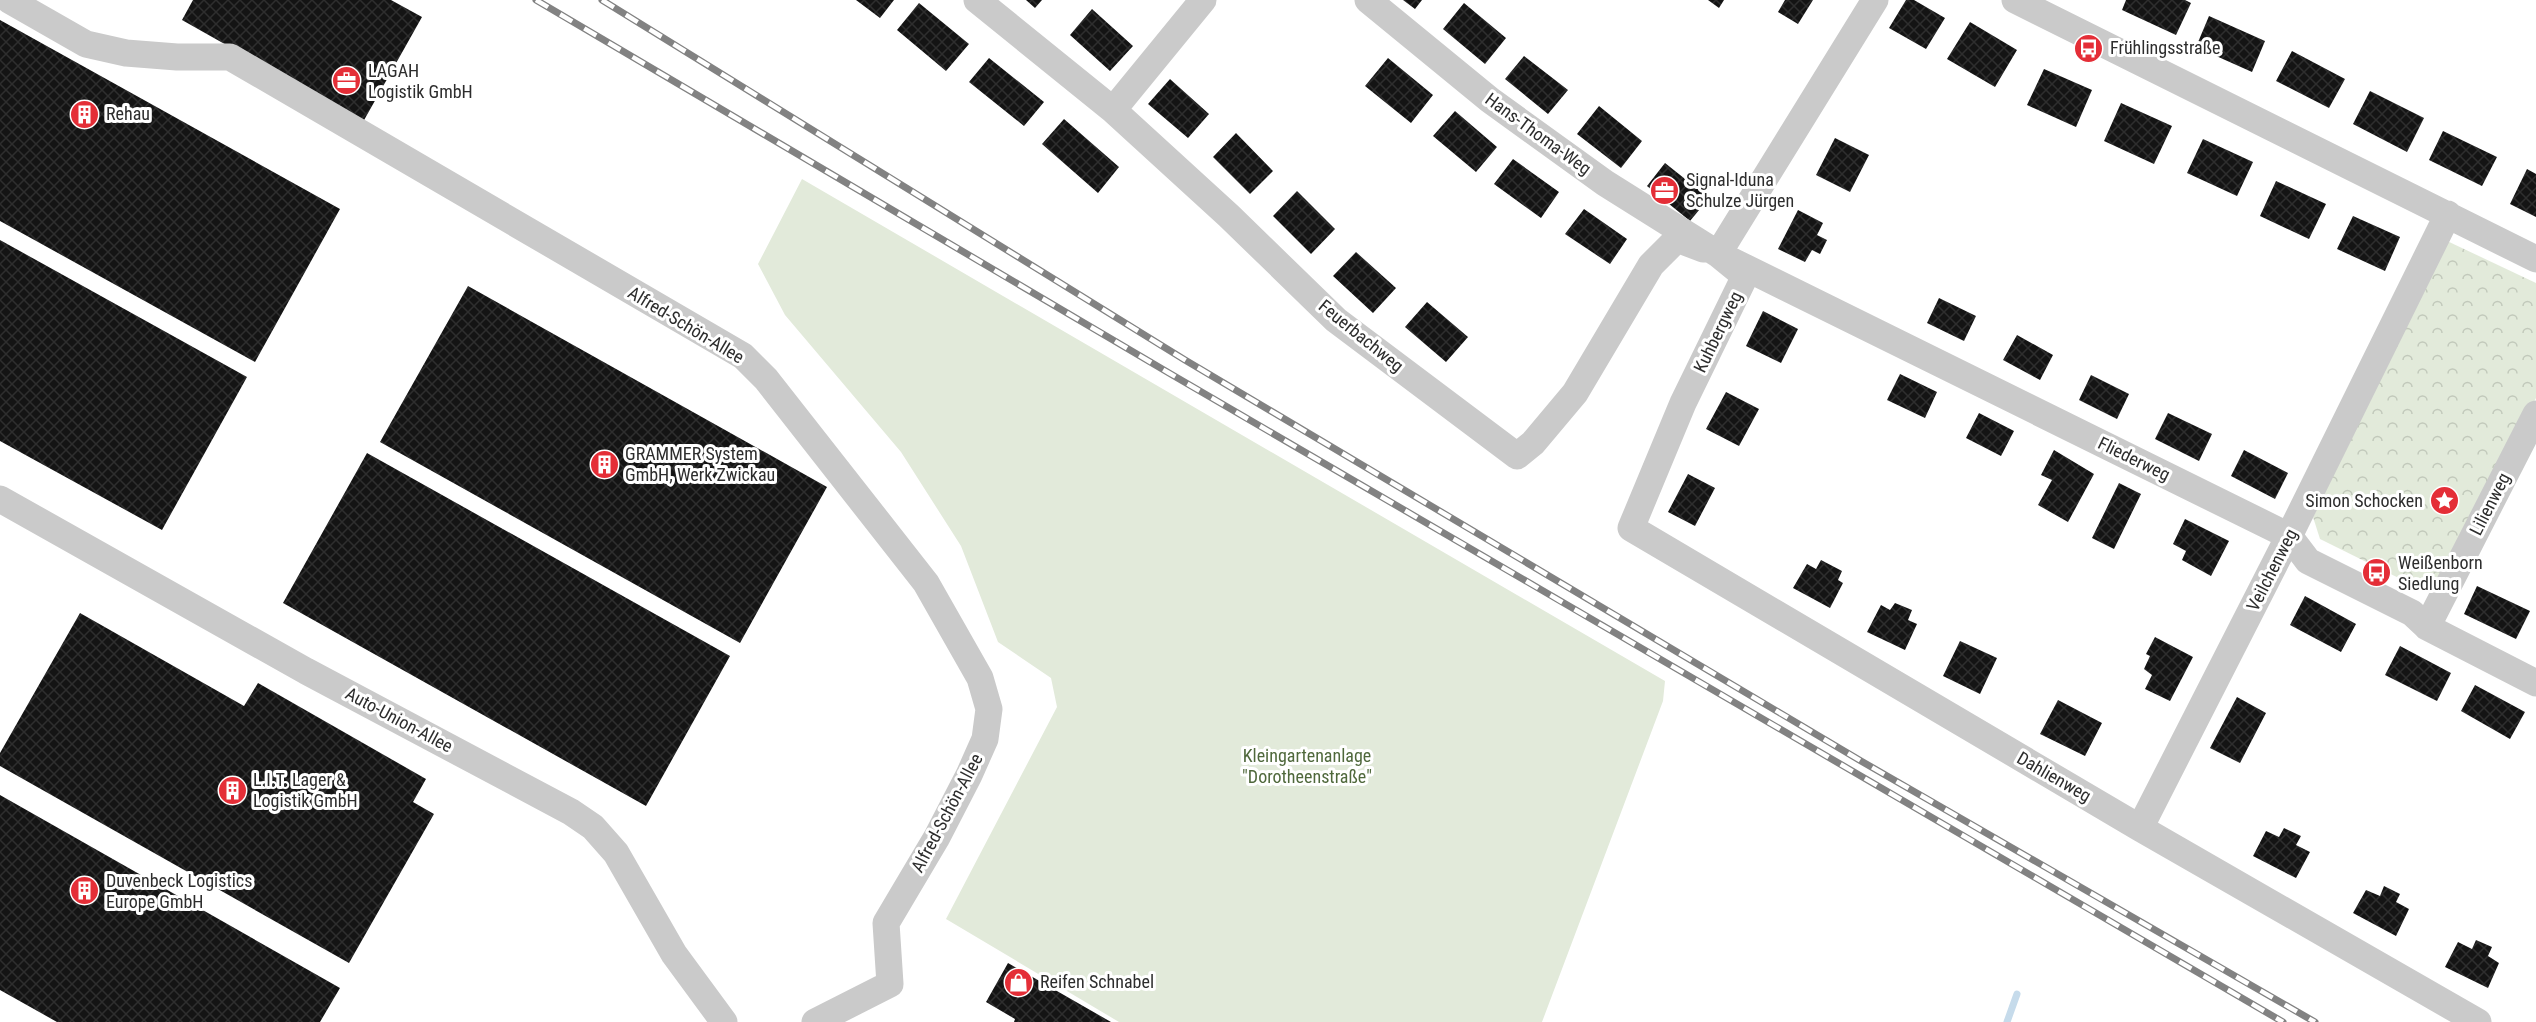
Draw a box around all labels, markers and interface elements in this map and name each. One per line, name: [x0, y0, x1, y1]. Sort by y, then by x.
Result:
bus stop icon: Frühlingsstraße: [2073, 32, 2105, 64]
place label: Frühlingsstraße: [2110, 37, 2221, 58]
place label: LAGAH Logistik GmbH: [368, 60, 473, 102]
office icon: LAGAH Logistik GmbH: [331, 65, 363, 97]
street label: Hans-Thoma-Weg: [1481, 88, 1595, 179]
building icon: Rehau: [69, 98, 101, 130]
place label: Rehau: [106, 103, 150, 124]
place label: Signal-Iduna Schulze Jürgen: [1686, 169, 1794, 211]
office icon: Signal-Iduna Schulze Jürgen: [1649, 174, 1681, 206]
street label: Alfred-Schön-Allee: [625, 282, 748, 367]
street label: Kuhbergweg: [1689, 288, 1746, 376]
street label: Feuerbachweg: [1315, 295, 1408, 376]
street label: Fliederweg: [2095, 432, 2174, 485]
place label: GRAMMER System GmbH, Werk Zwickau: [625, 443, 775, 485]
building icon: GRAMMER System GmbH, Werk Zwickau: [588, 448, 620, 480]
street label: Lilienweg: [2465, 469, 2514, 538]
place icon: Simon Schocken: [2428, 485, 2460, 517]
place label: Simon Schocken: [2305, 490, 2423, 511]
street label: Veilchenweg: [2242, 525, 2301, 614]
place label: Weißenborn Siedlung: [2398, 552, 2483, 594]
bus stop icon: Weißenborn Siedlung: [2361, 557, 2393, 589]
street label: Auto-Union-Allee: [342, 683, 456, 757]
park label: Kleingartenanlage "Dorotheenstraße": [1242, 745, 1372, 787]
street label: Dahlienweg: [2013, 747, 2095, 806]
street label: Alfred-Schön-Allee: [906, 750, 987, 876]
place label: L.I.T. Lager & Logistik GmbH: [253, 769, 358, 811]
building icon: L.I.T. Lager & Logistik GmbH: [216, 774, 248, 806]
place label: Duvenbeck Logistics Europe GmbH: [106, 870, 252, 912]
building icon: Duvenbeck Logistics Europe GmbH: [69, 875, 101, 907]
shop icon: Reifen Schnabel: [1003, 966, 1035, 998]
place label: Reifen Schnabel: [1040, 971, 1154, 992]

